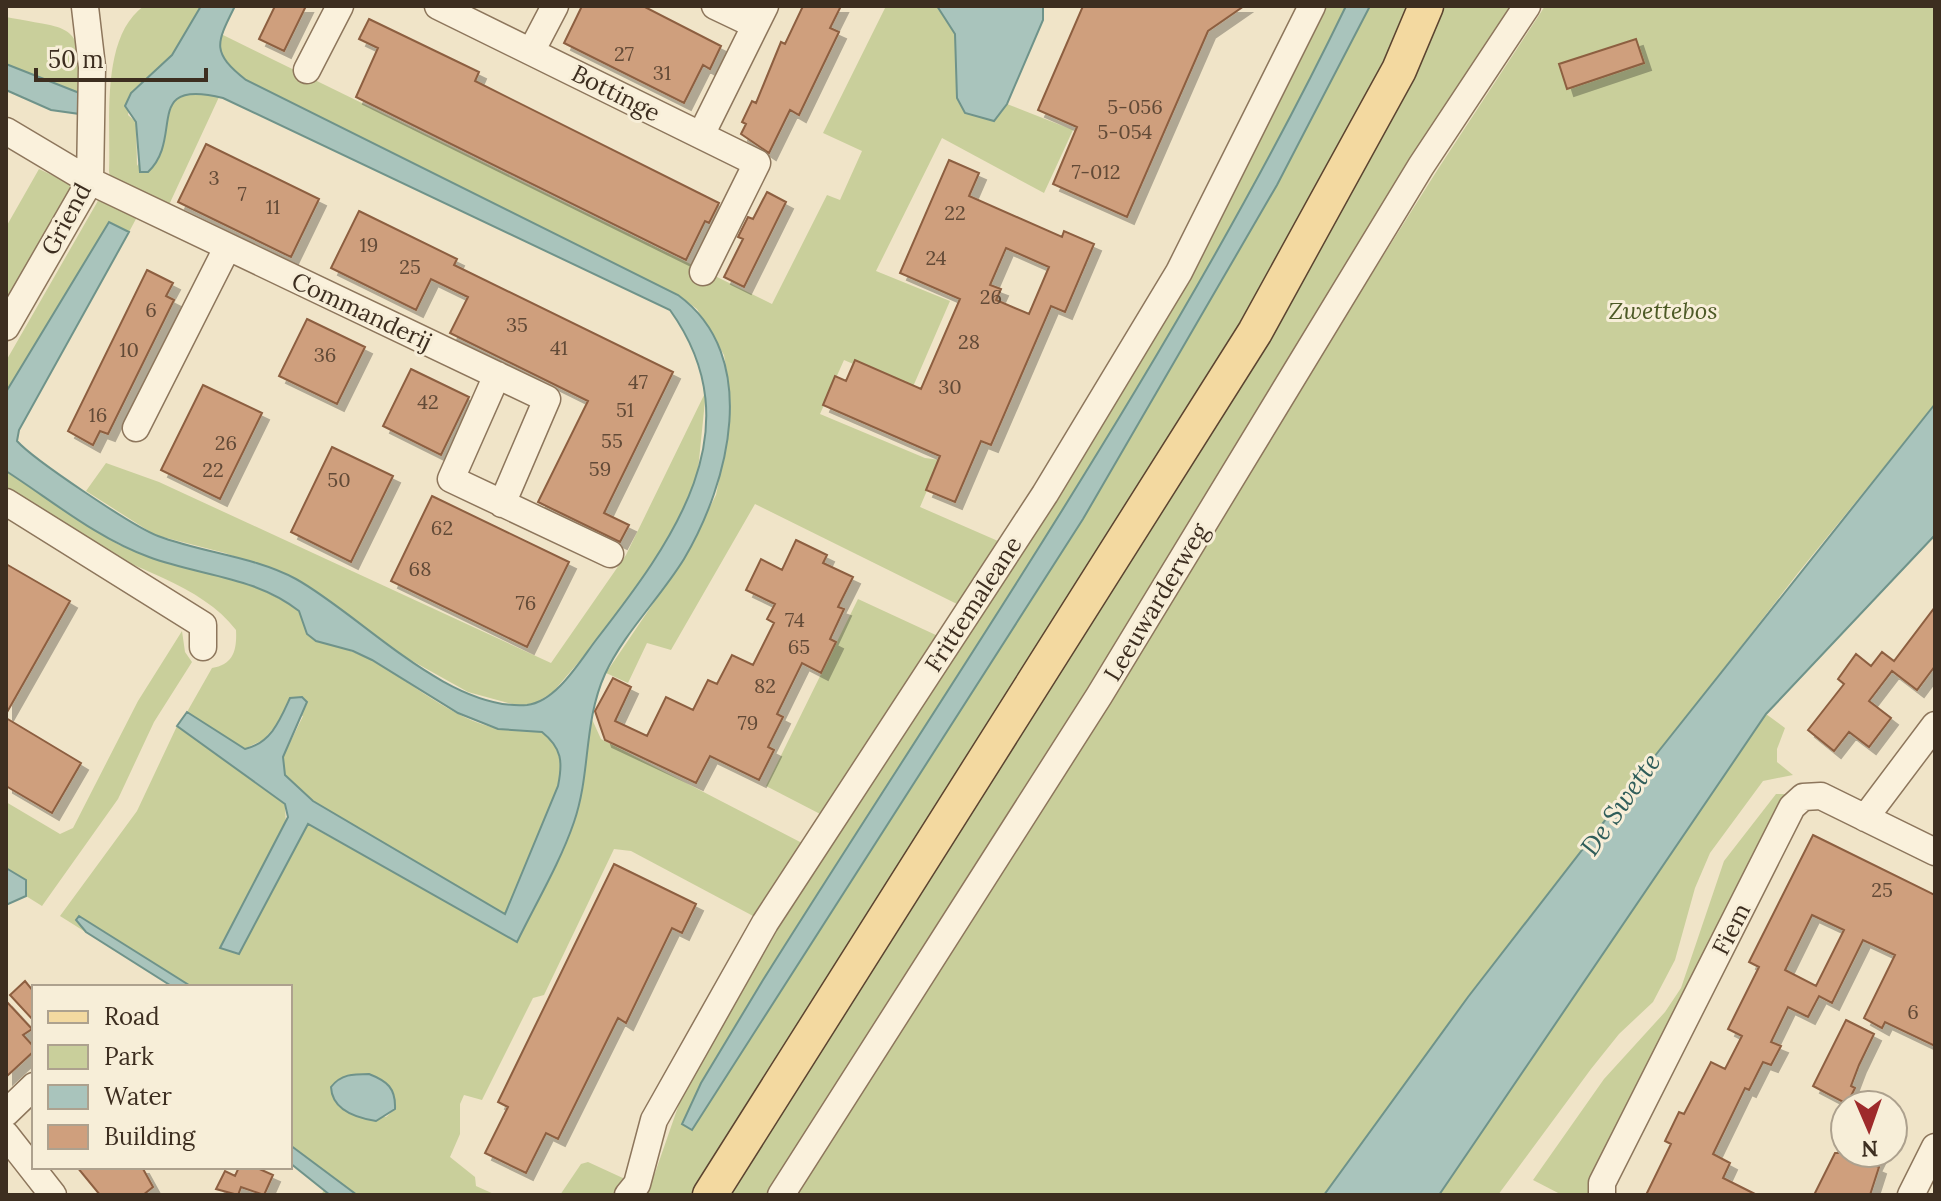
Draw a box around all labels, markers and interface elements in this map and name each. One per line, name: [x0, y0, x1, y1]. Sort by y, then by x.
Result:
scale bar: [36, 32, 206, 82]
house number: 27: [614, 41, 634, 66]
text: 50 m: [48, 44, 104, 75]
street label: Bottinge: [567, 58, 665, 128]
house number: 31: [653, 60, 671, 85]
house number: 5-056: [1107, 94, 1163, 119]
house number: 5-054: [1098, 119, 1153, 144]
house number: 7-012: [1071, 159, 1121, 184]
house number: 3: [208, 165, 220, 190]
street label: Griend: [34, 178, 98, 260]
house number: 7: [237, 181, 247, 206]
house number: 11: [266, 194, 280, 219]
house number: 22: [944, 200, 966, 225]
house number: 19: [360, 232, 378, 257]
house number: 24: [925, 245, 947, 270]
house number: 25: [399, 254, 421, 279]
street label: Commanderij: [287, 265, 437, 357]
house number: 26: [980, 284, 1002, 309]
park label: Zwettebos: [1609, 295, 1717, 326]
house number: 6: [145, 297, 157, 322]
house number: 35: [506, 312, 528, 337]
house number: 28: [958, 329, 980, 354]
house number: 41: [550, 335, 568, 360]
house number: 10: [119, 337, 139, 362]
house number: 36: [314, 342, 336, 367]
house number: 47: [628, 369, 648, 394]
house number: 30: [938, 374, 962, 399]
house number: 42: [417, 389, 439, 414]
house number: 51: [616, 397, 634, 422]
house number: 16: [89, 402, 107, 427]
house number: 55: [601, 428, 623, 453]
house number: 26: [215, 430, 237, 455]
house number: 59: [589, 456, 611, 481]
house number: 22: [202, 457, 224, 482]
house number: 50: [327, 467, 351, 492]
house number: 62: [431, 515, 453, 540]
street label: Leeuwarderweg: [1097, 517, 1216, 687]
street label: Frittemaleane: [918, 530, 1028, 678]
house number: 68: [409, 556, 431, 581]
house number: 76: [516, 590, 536, 615]
house number: 74: [785, 607, 805, 632]
house number: 65: [788, 634, 810, 659]
house number: 82: [754, 673, 776, 698]
house number: 79: [738, 710, 758, 735]
water label: De Swette: [1573, 746, 1667, 862]
house number: 25: [1871, 877, 1893, 902]
street label: Fiem: [1705, 898, 1757, 960]
legend: [32, 985, 292, 1169]
house number: 6: [1907, 999, 1919, 1024]
text: Road: [104, 1001, 160, 1032]
text: Park: [104, 1041, 154, 1072]
text: Water: [104, 1081, 172, 1112]
north arrow: [1829, 1089, 1909, 1169]
text: Building: [104, 1121, 196, 1152]
text: N: [1861, 1135, 1879, 1163]

